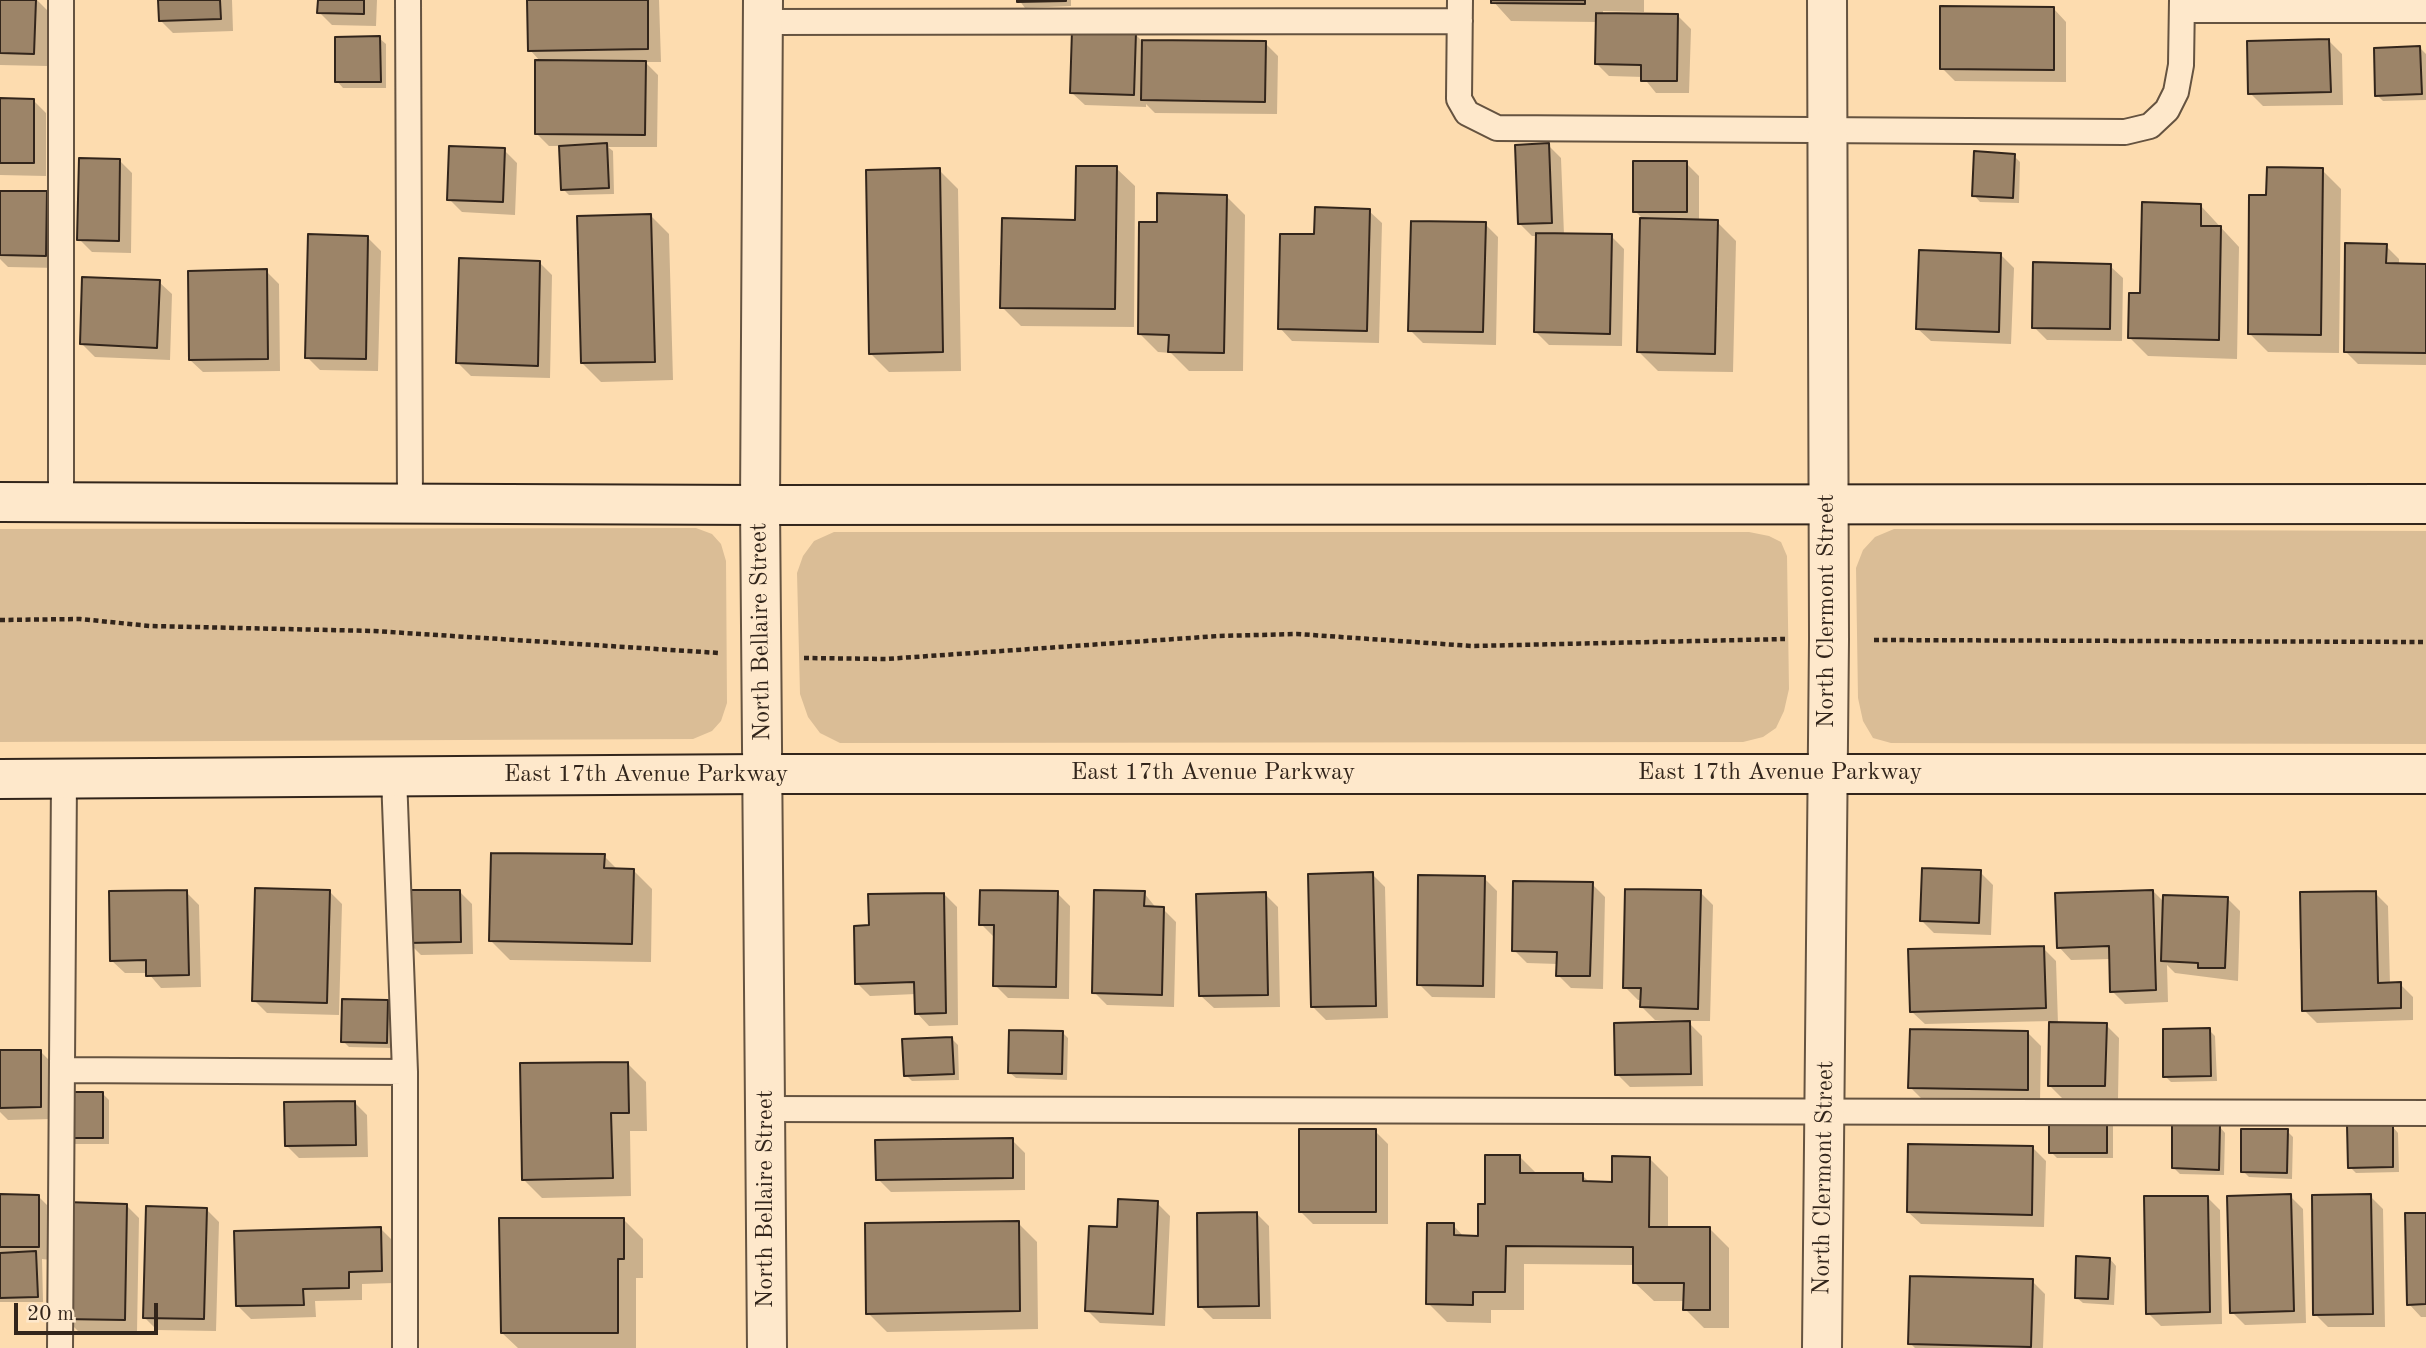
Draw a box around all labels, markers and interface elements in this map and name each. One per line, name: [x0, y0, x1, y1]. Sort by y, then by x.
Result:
street label: North Clermont Street: [1813, 494, 1841, 728]
street label: North Bellaire Street: [745, 523, 777, 741]
street label: East 17th Avenue Parkway: [1071, 759, 1355, 787]
street label: East 17th Avenue Parkway: [1638, 759, 1922, 787]
street label: East 17th Avenue Parkway: [504, 761, 788, 789]
street label: North Clermont Street: [1808, 1061, 1840, 1295]
street label: North Bellaire Street: [752, 1090, 780, 1308]
scale bar: [18, 1288, 161, 1332]
text: 20 m: [27, 1304, 74, 1325]

